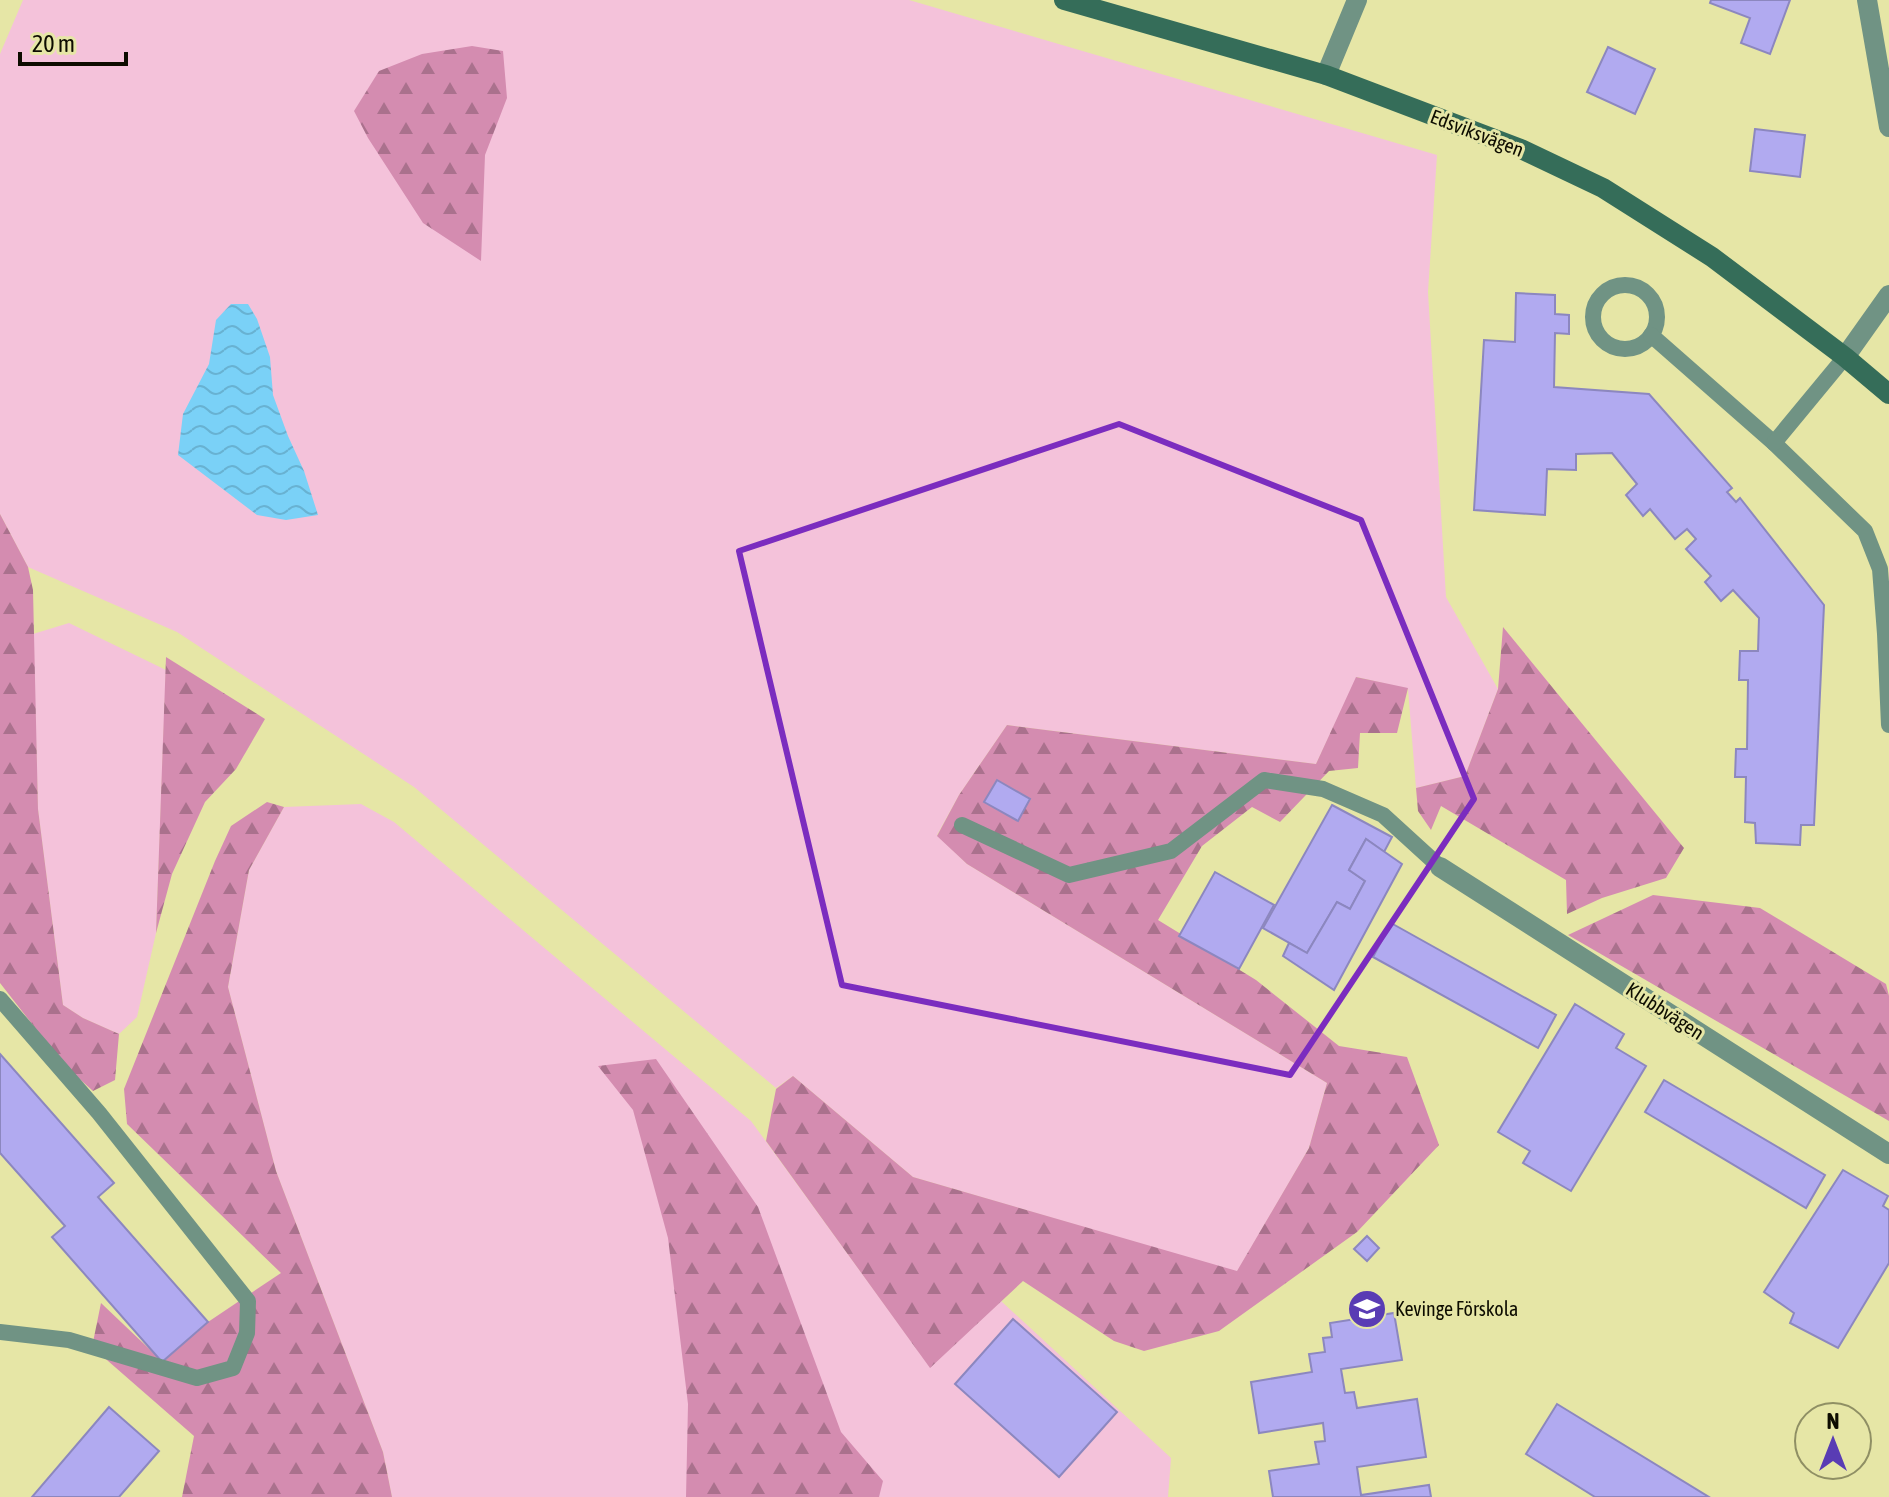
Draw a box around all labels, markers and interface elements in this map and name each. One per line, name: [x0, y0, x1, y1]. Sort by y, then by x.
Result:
scale bar: [20, 16, 126, 66]
text: 20 m: [32, 30, 75, 57]
street label: Edsviksvägen: [1427, 104, 1527, 161]
street label: Klubbvägen: [1622, 977, 1708, 1044]
school or university icon: Kevinge Förskola: [1346, 1288, 1388, 1330]
place label: Kevinge Förskola: [1395, 1297, 1518, 1320]
north arrow: [1793, 1401, 1873, 1481]
text: N: [1827, 1408, 1839, 1434]

